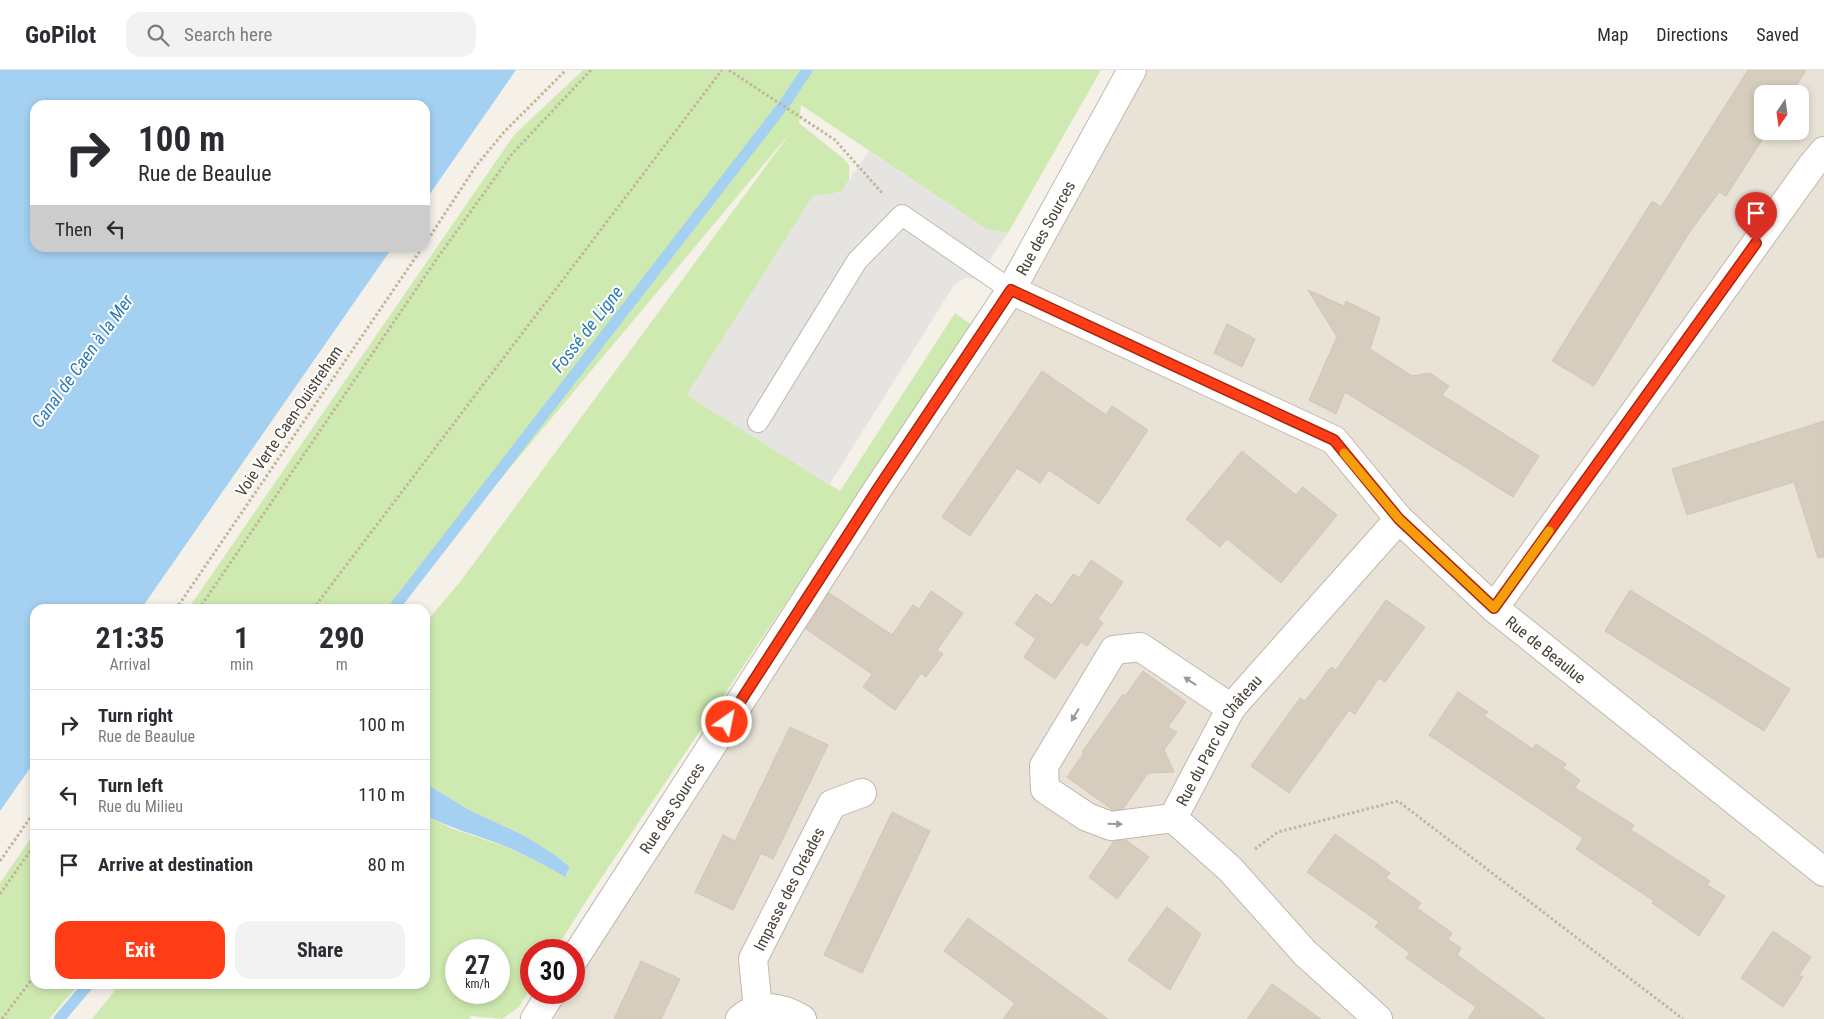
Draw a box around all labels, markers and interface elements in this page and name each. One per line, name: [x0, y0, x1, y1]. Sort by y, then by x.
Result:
search box: [126, 12, 476, 57]
text: GoPilot: [25, 21, 96, 49]
icon: search: [144, 21, 172, 49]
text: Search here: [184, 23, 272, 46]
text: Map: [1597, 24, 1628, 45]
text: Directions: [1656, 24, 1728, 45]
text: Saved: [1756, 24, 1799, 45]
north arrow: [1754, 85, 1809, 140]
map controls: [1754, 85, 1809, 140]
text: 100 m: [138, 119, 225, 160]
icon: right: [55, 120, 120, 185]
text: Rue de Beaulue: [138, 161, 271, 186]
street label: Rue des Sources: [1012, 177, 1079, 278]
pin: [1735, 192, 1777, 243]
icon: arrive: [1742, 199, 1770, 227]
icon: left: [102, 215, 130, 243]
text: Then: [55, 218, 92, 241]
water label: Fossé de Ligne: [547, 282, 627, 376]
water label: Canal de Caen à la Mer: [27, 290, 138, 431]
street label: Voie Verte Caen-Ouistreham: [232, 342, 346, 500]
street label: Rue de Beaulue: [1502, 612, 1590, 687]
text: 21:35: [96, 620, 164, 655]
text: 1: [234, 620, 249, 655]
text: 290: [319, 620, 364, 655]
text: Arrival: [110, 655, 150, 674]
text: min: [230, 655, 253, 674]
text: m: [336, 655, 348, 674]
street label: Rue du Parc du Château: [1172, 671, 1266, 809]
one-way arrow: [1184, 676, 1197, 686]
position arrow: [700, 695, 752, 747]
text: Turn right: [98, 704, 173, 727]
one-way arrow: [1071, 708, 1080, 721]
icon: right: [55, 711, 83, 739]
text: 100 m: [358, 713, 405, 736]
text: Rue de Beaulue: [98, 727, 195, 746]
street label: Rue des Sources: [635, 759, 708, 857]
text: Turn left: [98, 774, 163, 797]
icon: left: [55, 781, 83, 809]
text: 110 m: [358, 783, 405, 806]
text: Rue du Milieu: [98, 797, 183, 816]
one-way arrow: [1107, 820, 1123, 828]
street label: Impasse des Oréades: [749, 824, 828, 954]
icon: arrive: [55, 851, 83, 879]
text: Arrive at destination: [98, 853, 253, 876]
text: 80 m: [368, 853, 405, 876]
button: Exit: [55, 921, 225, 979]
button: Share: [235, 921, 405, 979]
speed limit sign: 30: [520, 939, 585, 1004]
text: 27: [465, 951, 490, 980]
text: km/h: [465, 977, 490, 991]

